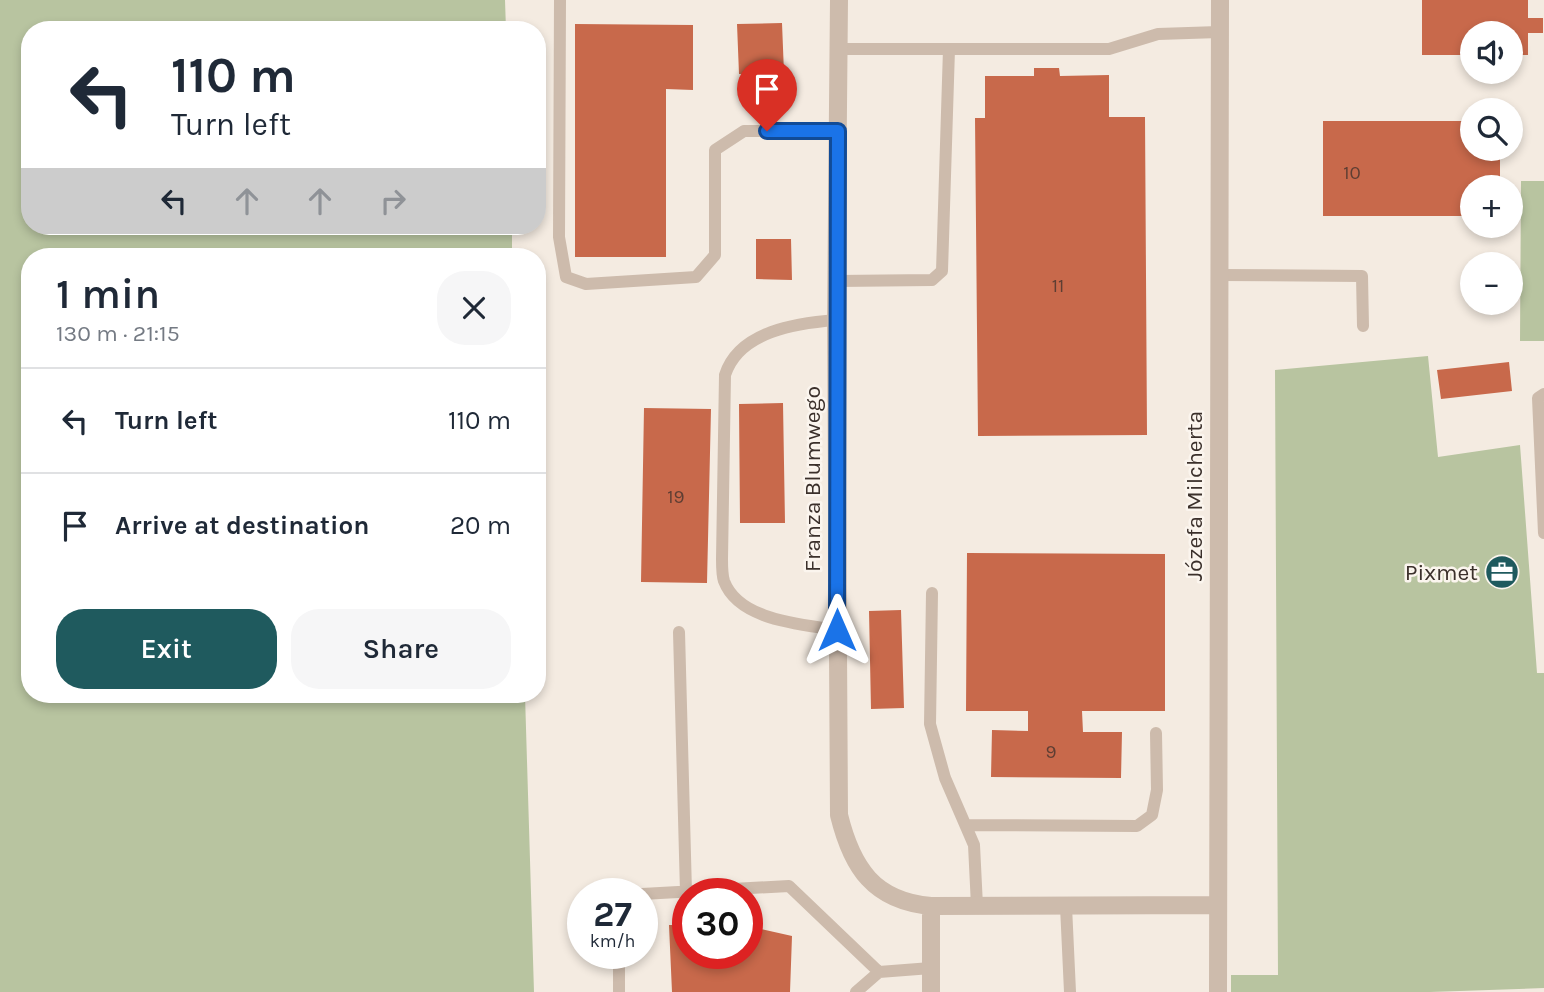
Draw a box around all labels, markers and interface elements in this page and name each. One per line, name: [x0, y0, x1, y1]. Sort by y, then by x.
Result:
map controls: [1460, 21, 1523, 315]
button: sound: [1460, 21, 1523, 84]
text: 110 m: [171, 47, 296, 104]
icon: left: [56, 49, 147, 140]
pin: [737, 59, 797, 131]
icon: arrive: [748, 70, 786, 108]
button: search: [1460, 98, 1523, 161]
text: Turn left: [171, 106, 291, 143]
house number: 10: [1343, 162, 1361, 184]
button: +: [1460, 175, 1523, 238]
icon: left: [155, 182, 193, 220]
icon: ahead: [228, 182, 266, 220]
icon: ahead: [301, 182, 339, 220]
icon: right: [374, 182, 412, 220]
button: −: [1460, 252, 1523, 315]
text: 1 min: [56, 269, 160, 319]
button: close: [437, 271, 511, 345]
house number: 11: [1052, 275, 1064, 297]
text: 130 m · 21:15: [56, 320, 180, 347]
street label: Franza Blumwego: [799, 386, 826, 572]
icon: left: [56, 402, 94, 440]
text: Turn left: [115, 405, 217, 436]
text: 110 m: [448, 405, 511, 436]
street label: Józefa Milcherta: [1181, 411, 1208, 581]
house number: 19: [667, 486, 685, 508]
icon: arrive: [56, 507, 94, 545]
text: Arrive at destination: [115, 510, 369, 541]
text: 20 m: [450, 510, 511, 541]
office icon: Pixmet: [1483, 553, 1521, 591]
place label: Pixmet: [1405, 559, 1478, 586]
position arrow: [800, 593, 874, 667]
button: Exit: [56, 609, 277, 689]
button: Share: [291, 609, 511, 689]
house number: 9: [1045, 741, 1057, 763]
speed limit sign: 30: [672, 878, 763, 969]
text: 27: [593, 894, 632, 935]
text: km/h: [590, 930, 635, 952]

